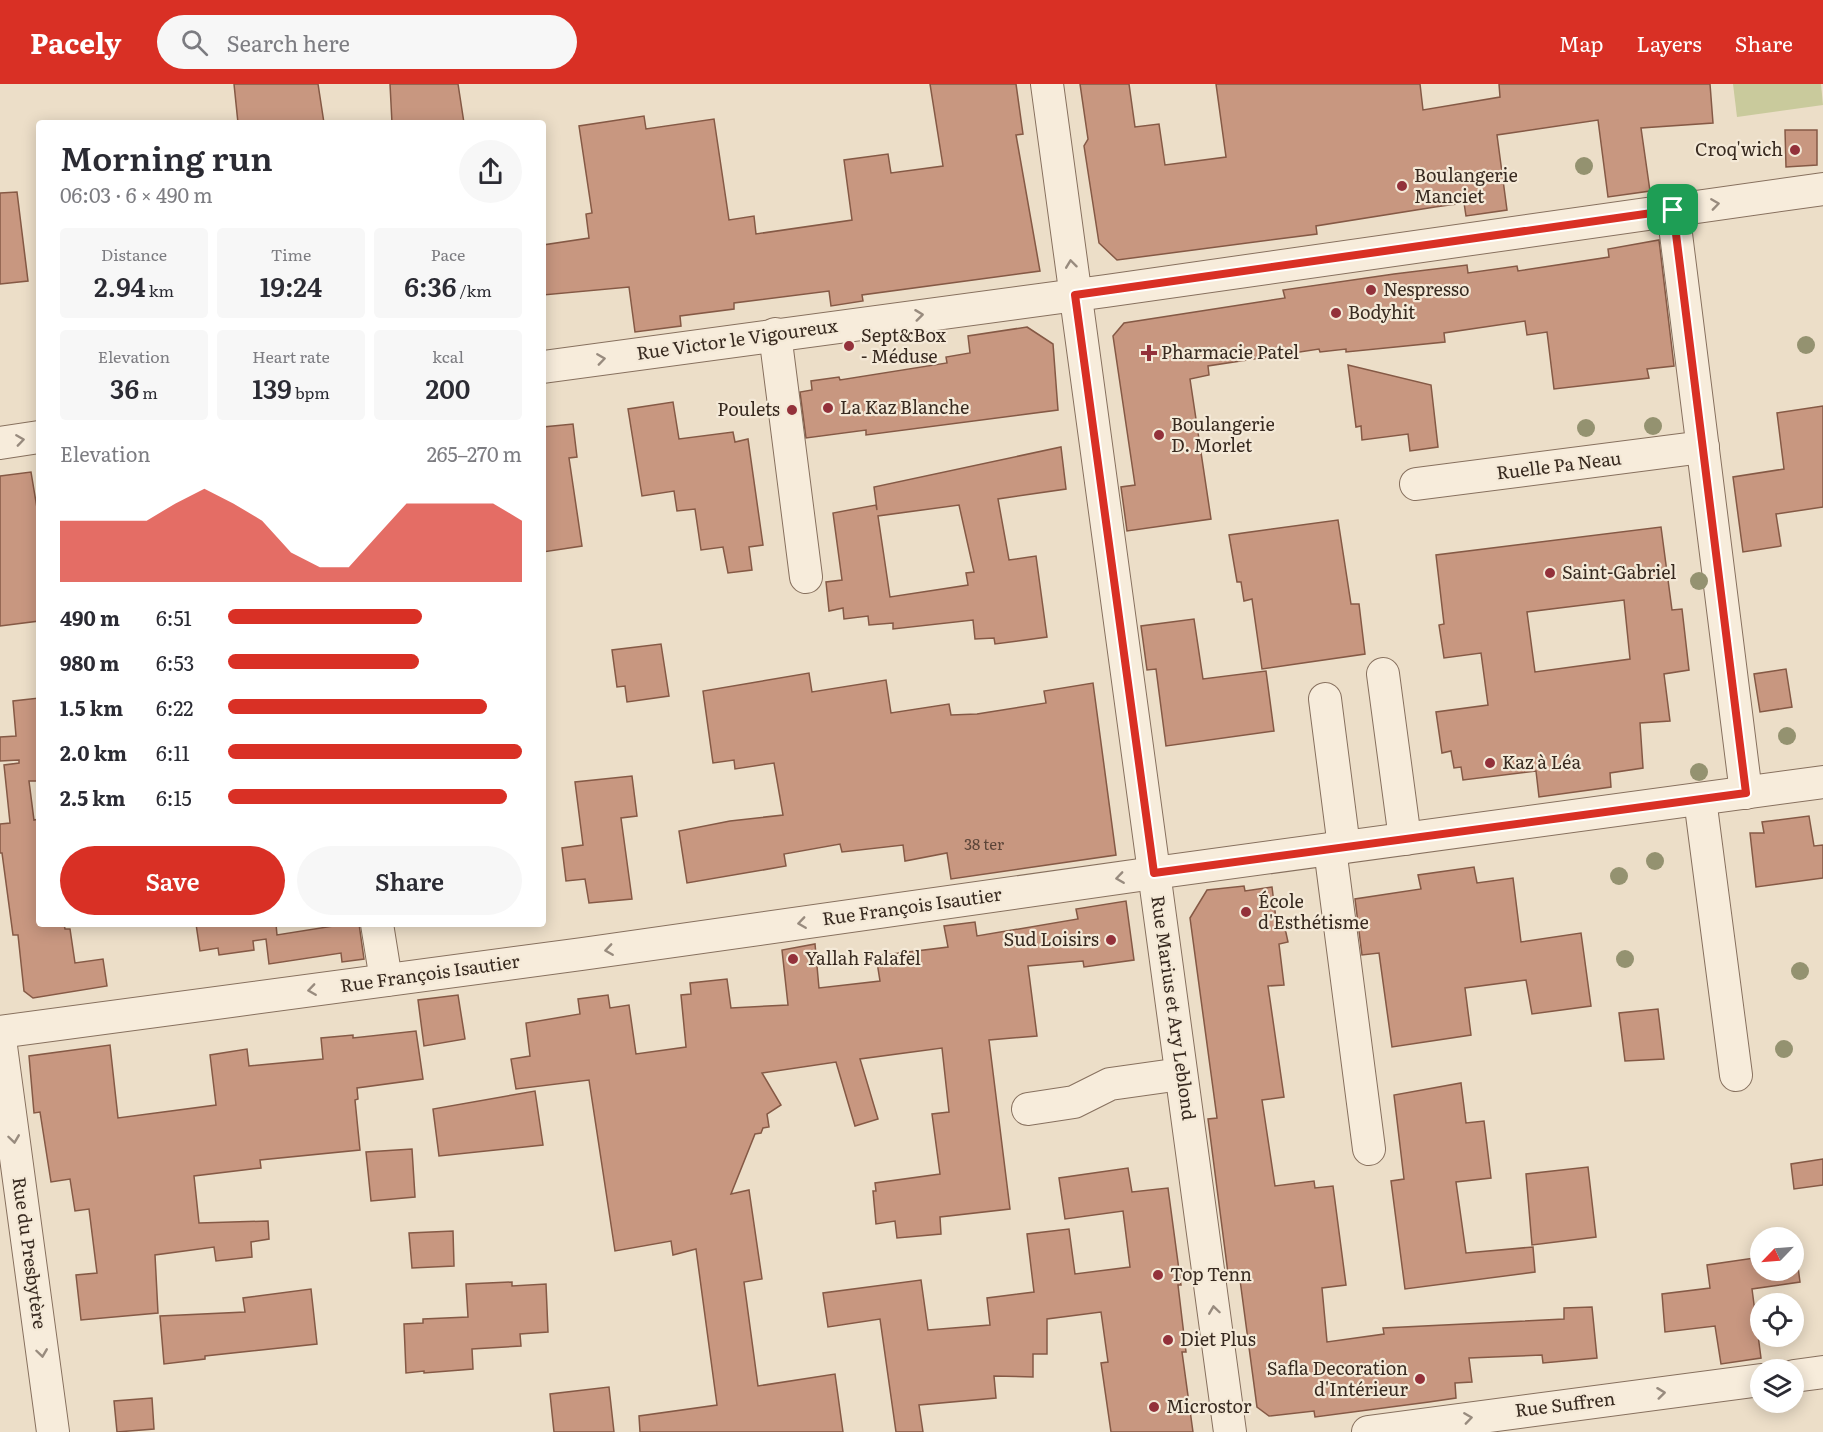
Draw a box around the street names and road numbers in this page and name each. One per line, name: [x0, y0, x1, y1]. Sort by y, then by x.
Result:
street label: Rue Victor le Vigoureux: [634, 311, 840, 366]
street label: Ruelle Pa Neau: [1495, 443, 1623, 486]
street label: Rue François Isautier: [820, 879, 1004, 931]
street label: Rue Marius et Ary Leblond: [1145, 894, 1204, 1122]
street label: Rue François Isautier: [338, 946, 522, 998]
street label: Rue du Presbytère: [6, 1175, 55, 1331]
street label: Rue Suffren: [1513, 1384, 1617, 1423]

